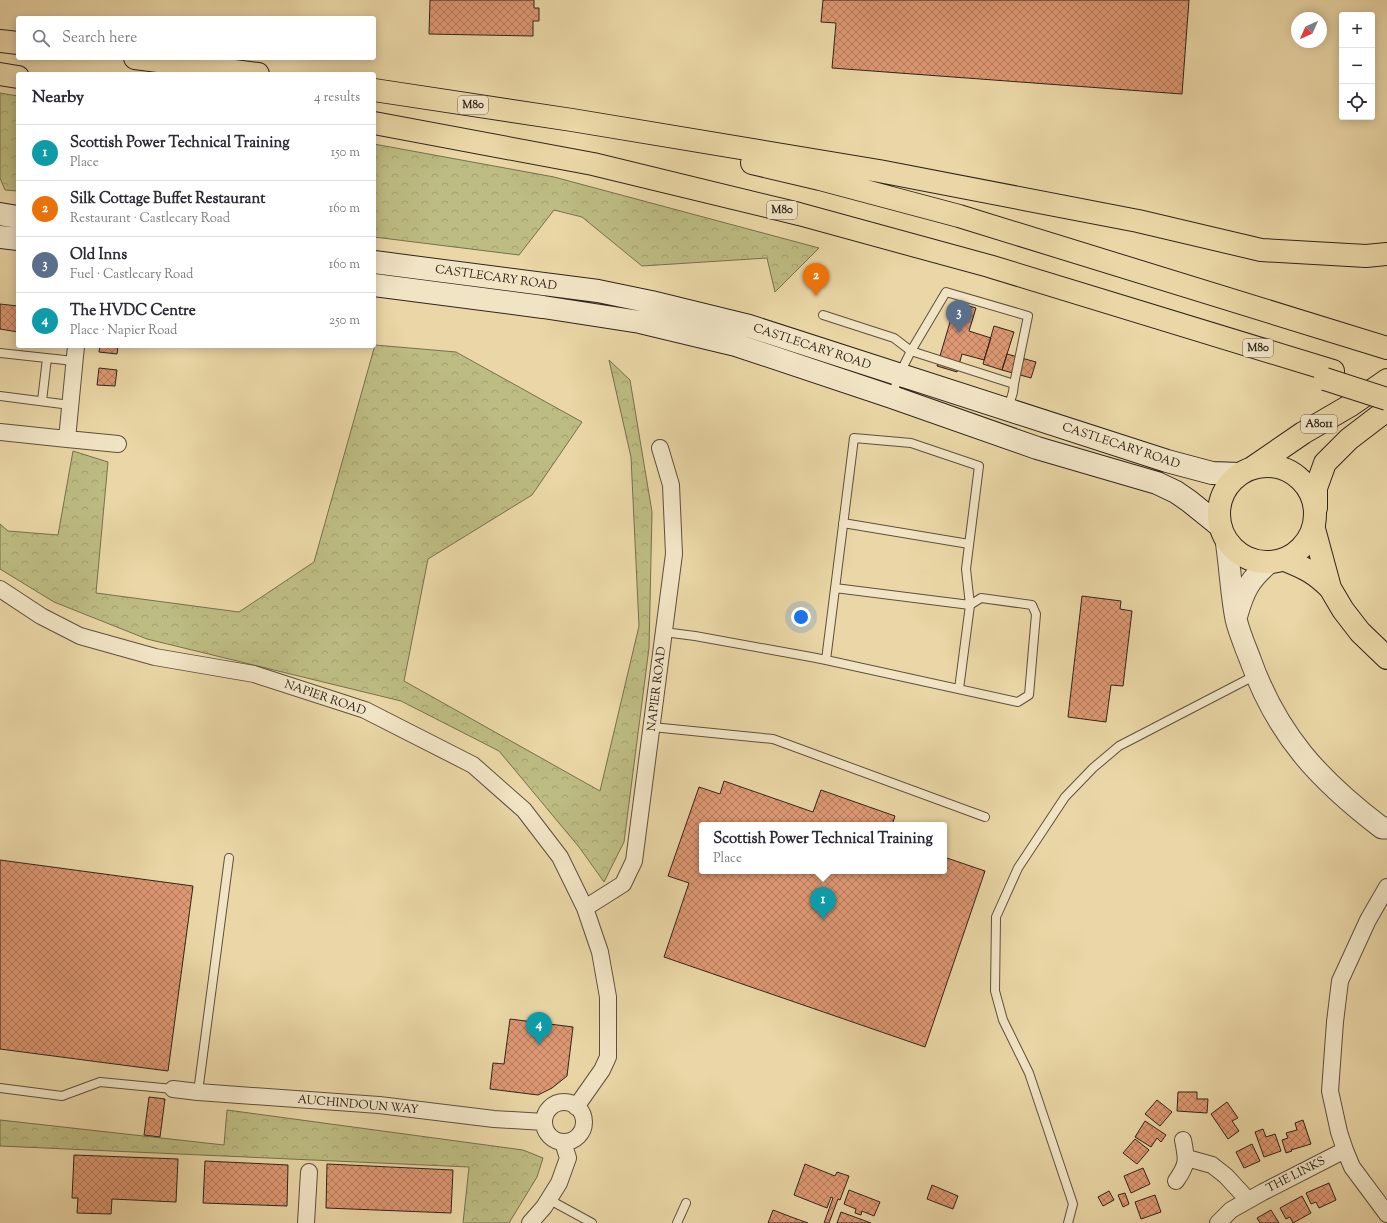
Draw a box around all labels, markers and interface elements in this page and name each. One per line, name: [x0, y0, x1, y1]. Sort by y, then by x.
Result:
north arrow: [1291, 12, 1327, 48]
map controls: [1339, 12, 1375, 120]
button: +: [1339, 12, 1375, 48]
search box: [16, 16, 376, 60]
icon: search: [30, 27, 52, 49]
text: Search here: [62, 28, 137, 49]
button: −: [1339, 48, 1375, 84]
button: locate: [1339, 84, 1375, 120]
text: Nearby: [32, 86, 84, 110]
text: 4 results: [314, 89, 360, 107]
road number: M80: [458, 96, 488, 114]
text: Scottish Power Technical Training: [70, 133, 289, 154]
text: 1: [43, 144, 47, 162]
text: 150 m: [331, 144, 360, 162]
text: Place: [70, 154, 99, 172]
text: Silk Cottage Buffet Restaurant: [70, 189, 265, 210]
text: 2: [42, 200, 48, 218]
text: 160 m: [329, 200, 360, 218]
road number: M80: [767, 201, 797, 219]
text: Restaurant · Castlecary Road: [70, 210, 230, 228]
text: Old Inns: [70, 245, 127, 266]
text: 3: [42, 256, 48, 274]
text: 160 m: [329, 256, 360, 274]
street label: CASTLECARY ROAD: [434, 261, 558, 295]
pin: 2: [803, 263, 829, 296]
text: Fuel · Castlecary Road: [70, 266, 193, 284]
pin: 3: [946, 300, 972, 333]
text: The HVDC Centre: [70, 301, 196, 322]
text: 4: [42, 312, 48, 330]
text: 250 m: [329, 312, 360, 330]
street label: CASTLECARY ROAD: [751, 319, 873, 375]
text: Place · Napier Road: [70, 322, 177, 340]
road number: M80: [1243, 339, 1273, 357]
road number: A8011: [1301, 415, 1337, 433]
street label: CASTLECARY ROAD: [1060, 418, 1182, 474]
your location: [791, 607, 811, 627]
street label: NAPIER ROAD: [643, 645, 671, 733]
street label: NAPIER ROAD: [282, 676, 368, 720]
popup: [699, 822, 947, 874]
text: Scottish Power Technical Training: [713, 829, 933, 850]
text: Place: [713, 850, 742, 868]
pin: 1: [810, 887, 836, 920]
pin: 4: [526, 1012, 552, 1045]
street label: AUCHINDOUN WAY: [297, 1091, 420, 1119]
street label: THE LINKS: [1263, 1152, 1329, 1198]

